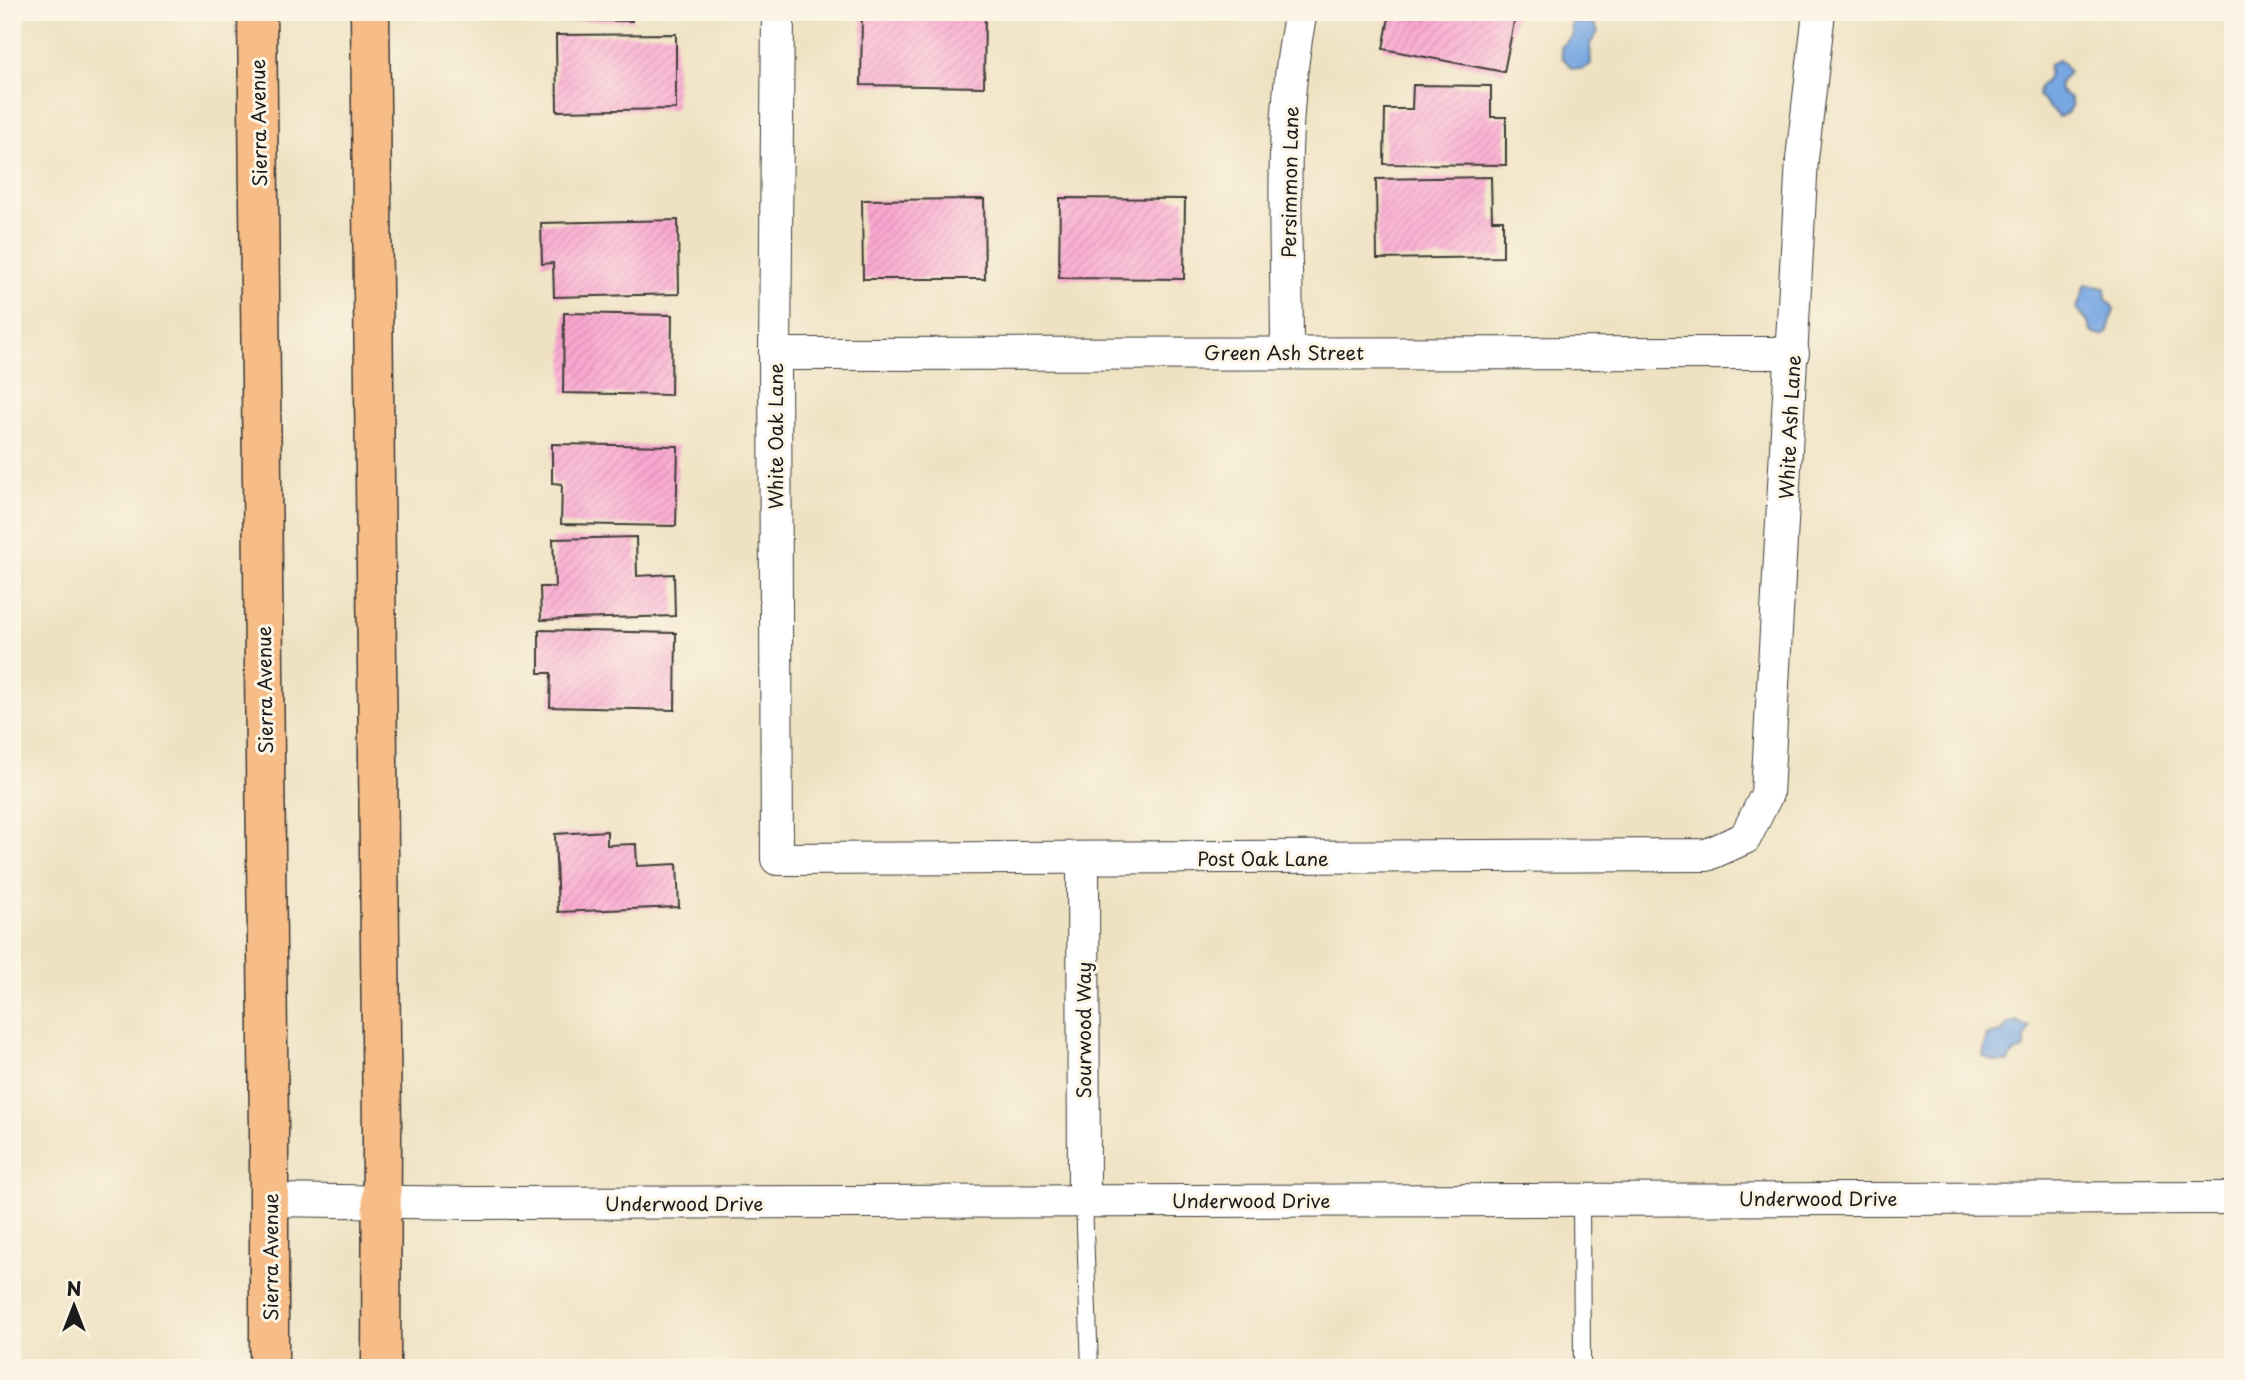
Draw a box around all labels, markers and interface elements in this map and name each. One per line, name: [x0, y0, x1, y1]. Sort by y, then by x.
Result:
street label: Sierra Avenue: [243, 59, 273, 187]
street label: Persimmon Lane: [1274, 106, 1304, 258]
street label: Green Ash Street: [1204, 338, 1364, 366]
street label: White Ash Lane: [1771, 354, 1807, 500]
street label: White Oak Lane: [761, 363, 789, 509]
street label: Sierra Avenue: [249, 626, 279, 754]
street label: Post Oak Lane: [1197, 844, 1329, 872]
street label: Sourwood Way: [1069, 962, 1097, 1098]
street label: Underwood Drive: [1739, 1184, 1897, 1212]
street label: Underwood Drive: [1172, 1186, 1330, 1214]
street label: Underwood Drive: [605, 1189, 763, 1217]
street label: Sierra Avenue: [256, 1193, 284, 1321]
north arrow: [38, 1272, 108, 1342]
text: N: [66, 1274, 82, 1302]

